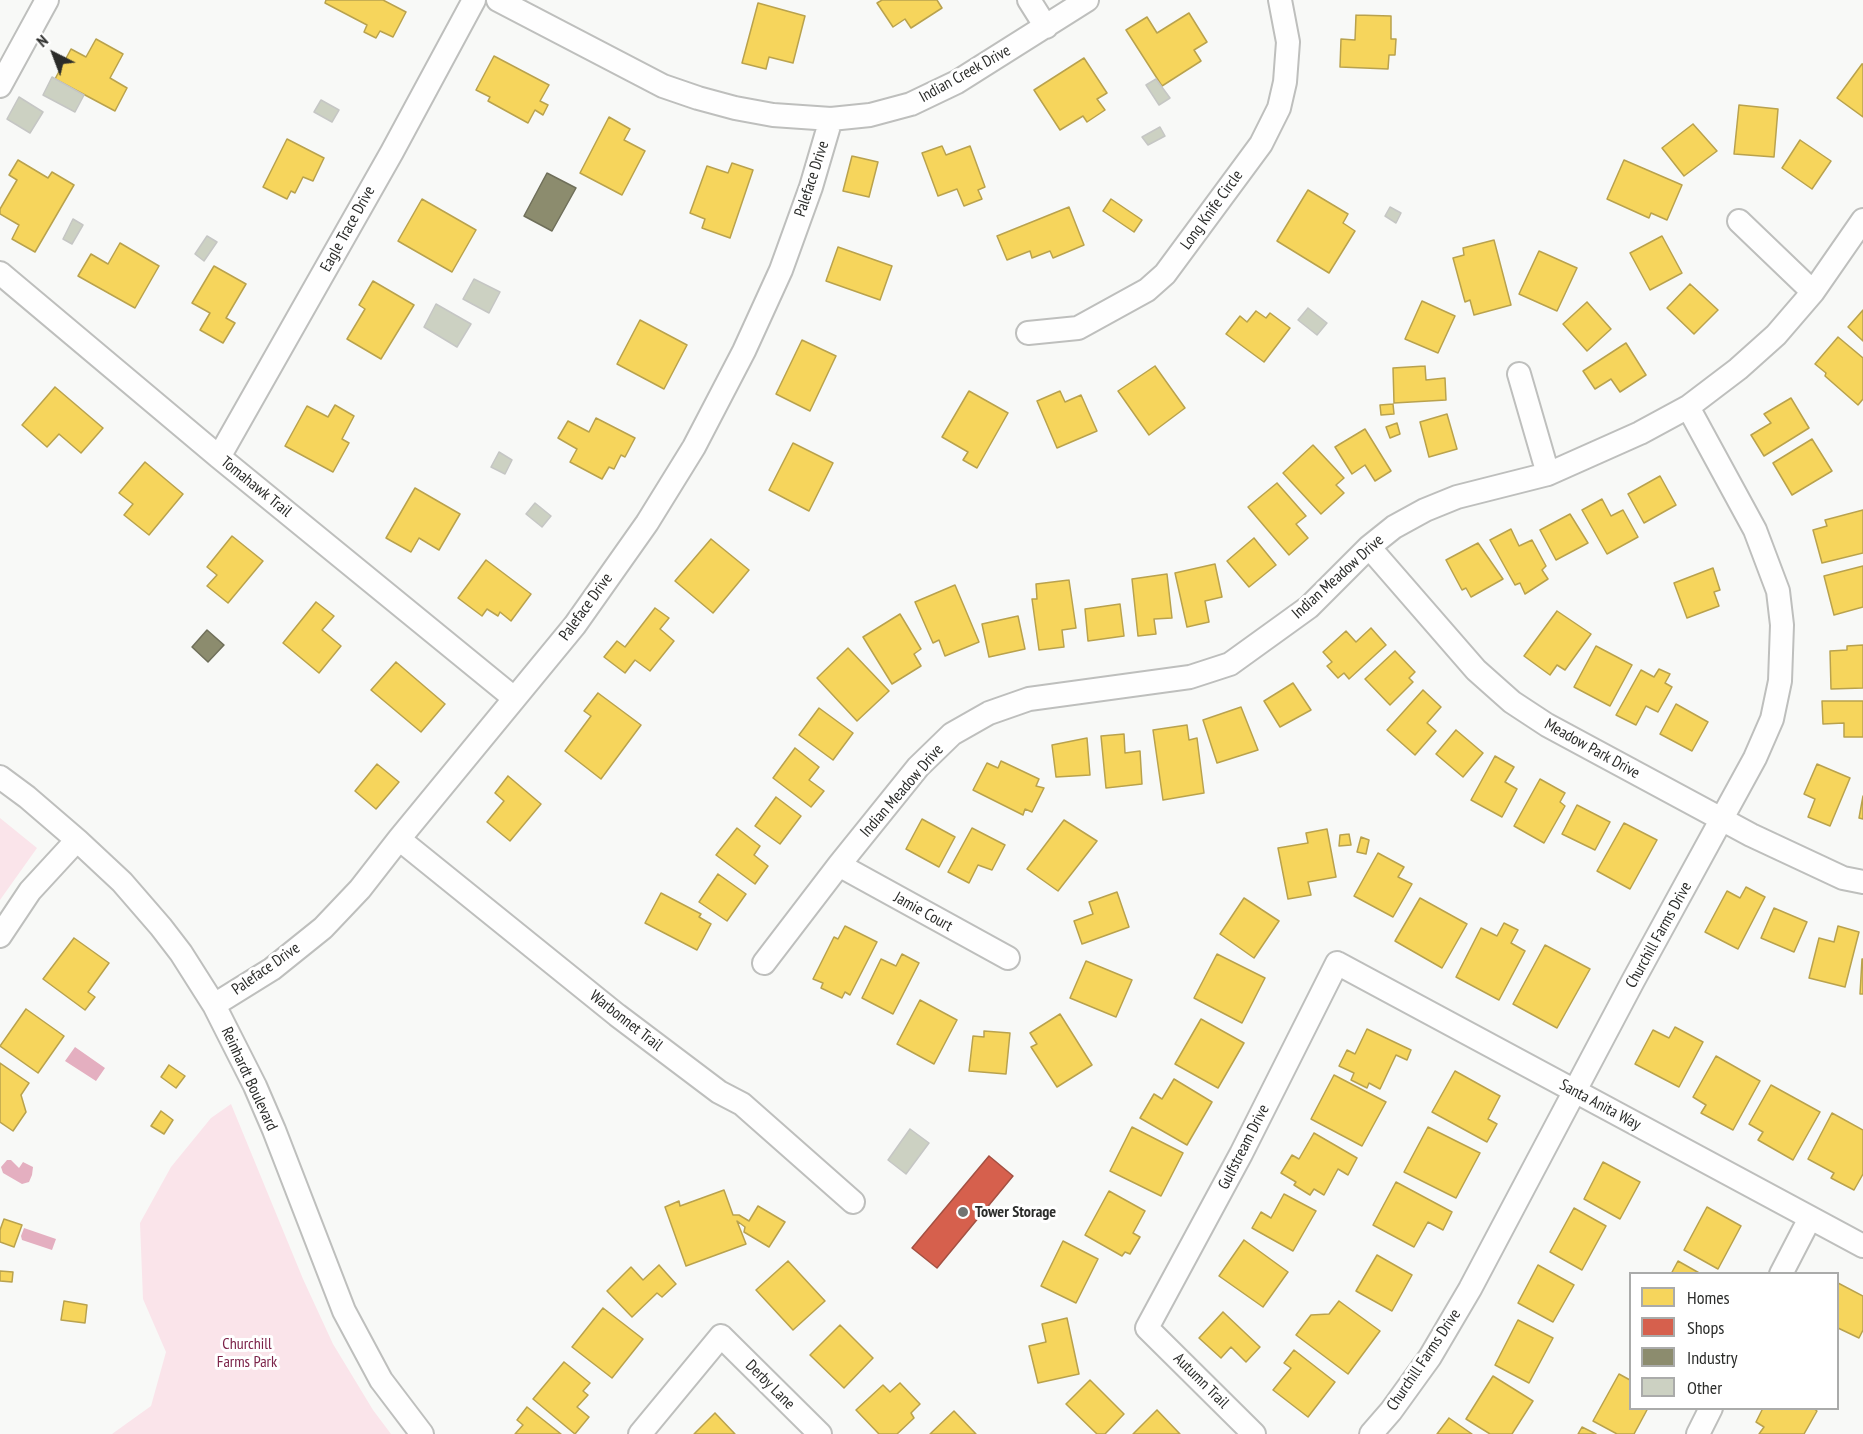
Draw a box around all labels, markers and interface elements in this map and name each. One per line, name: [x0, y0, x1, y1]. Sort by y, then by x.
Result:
north arrow: [24, 24, 84, 84]
text: N: [32, 30, 52, 51]
street label: Indian Creek Drive: [916, 41, 1014, 107]
street label: Paleface Drive: [791, 139, 833, 219]
street label: Long Knife Circle: [1177, 167, 1247, 253]
street label: Eagle Trace Drive: [317, 183, 379, 275]
street label: Tomahawk Trail: [217, 453, 295, 521]
street label: Indian Meadow Drive: [1288, 531, 1388, 623]
street label: Paleface Drive: [555, 570, 617, 644]
street label: Meadow Park Drive: [1541, 715, 1643, 783]
street label: Indian Meadow Drive: [856, 741, 948, 841]
street label: Churchill Farms Drive: [1622, 879, 1696, 991]
street label: Jamie Court: [890, 888, 956, 936]
street label: Paleface Drive: [228, 939, 304, 999]
street label: Warbonnet Trail: [586, 987, 666, 1055]
street label: Reinhardt Boulevard: [217, 1024, 281, 1134]
street label: Santa Anita Way: [1556, 1076, 1644, 1134]
street label: Gulfstream Drive: [1214, 1101, 1274, 1193]
place label: Tower Storage: [975, 1202, 1056, 1222]
marker: Tower Storage: [956, 1205, 970, 1219]
legend: [1629, 1272, 1839, 1410]
text: Homes: [1687, 1286, 1730, 1309]
street label: Churchill Farms Drive: [1383, 1306, 1465, 1414]
text: Shops: [1687, 1316, 1724, 1339]
park label: Churchill Farms Park: [217, 1334, 277, 1372]
text: Industry: [1687, 1346, 1737, 1369]
street label: Autumn Trail: [1169, 1349, 1233, 1413]
street label: Derby Lane: [741, 1356, 799, 1414]
text: Other: [1687, 1376, 1722, 1399]

